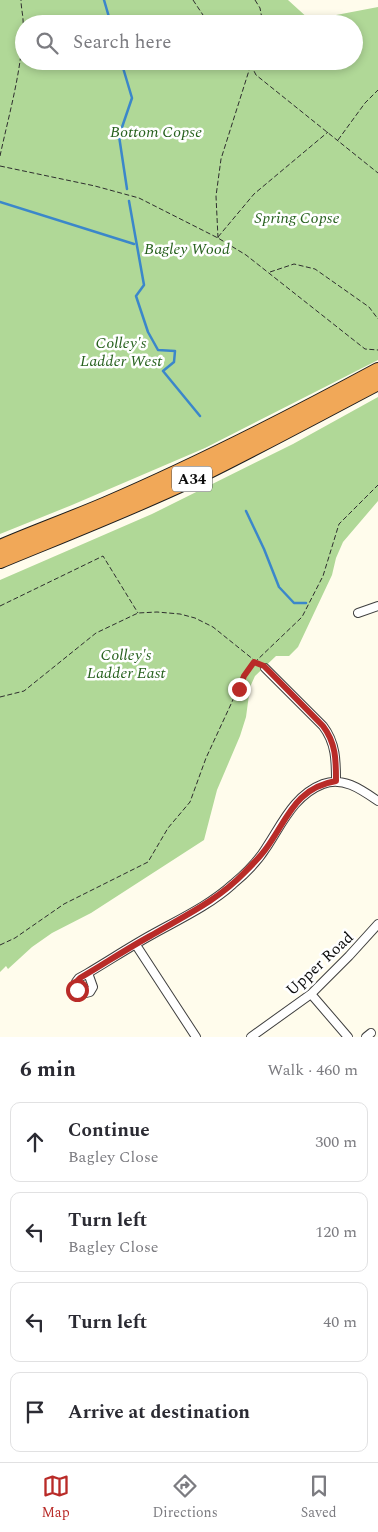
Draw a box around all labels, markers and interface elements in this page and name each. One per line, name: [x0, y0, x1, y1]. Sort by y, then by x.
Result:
search box: [15, 15, 363, 70]
text: Search here: [73, 28, 172, 57]
icon: search: [33, 29, 61, 57]
park label: Bottom Copse: [110, 120, 202, 144]
park label: Spring Copse: [255, 206, 340, 230]
park label: Bagley Wood: [144, 237, 230, 261]
park label: Colley's Ladder West: [80, 331, 163, 373]
road number: A34: [172, 466, 212, 492]
park label: Colley's Ladder East: [87, 643, 166, 685]
route end: [228, 678, 251, 701]
street label: Upper Road: [280, 926, 359, 1001]
route start: [66, 979, 89, 1002]
text: 6 min: [20, 1054, 76, 1086]
text: Walk · 460 m: [267, 1058, 358, 1082]
text: Continue: [68, 1116, 150, 1145]
icon: ahead: [21, 1128, 49, 1156]
text: 300 m: [315, 1130, 357, 1154]
text: Bagley Close: [68, 1145, 159, 1169]
text: Turn left: [68, 1206, 147, 1235]
icon: left: [21, 1218, 49, 1246]
text: 120 m: [315, 1220, 357, 1244]
text: Bagley Close: [68, 1235, 159, 1259]
icon: left: [21, 1308, 49, 1336]
text: Turn left: [68, 1308, 147, 1337]
text: 40 m: [323, 1310, 357, 1334]
icon: arrive: [21, 1398, 49, 1426]
text: Arrive at destination: [68, 1398, 250, 1427]
tab: Map: [41, 1472, 70, 1523]
tab: Directions: [152, 1472, 218, 1523]
tab: Saved: [301, 1472, 337, 1523]

